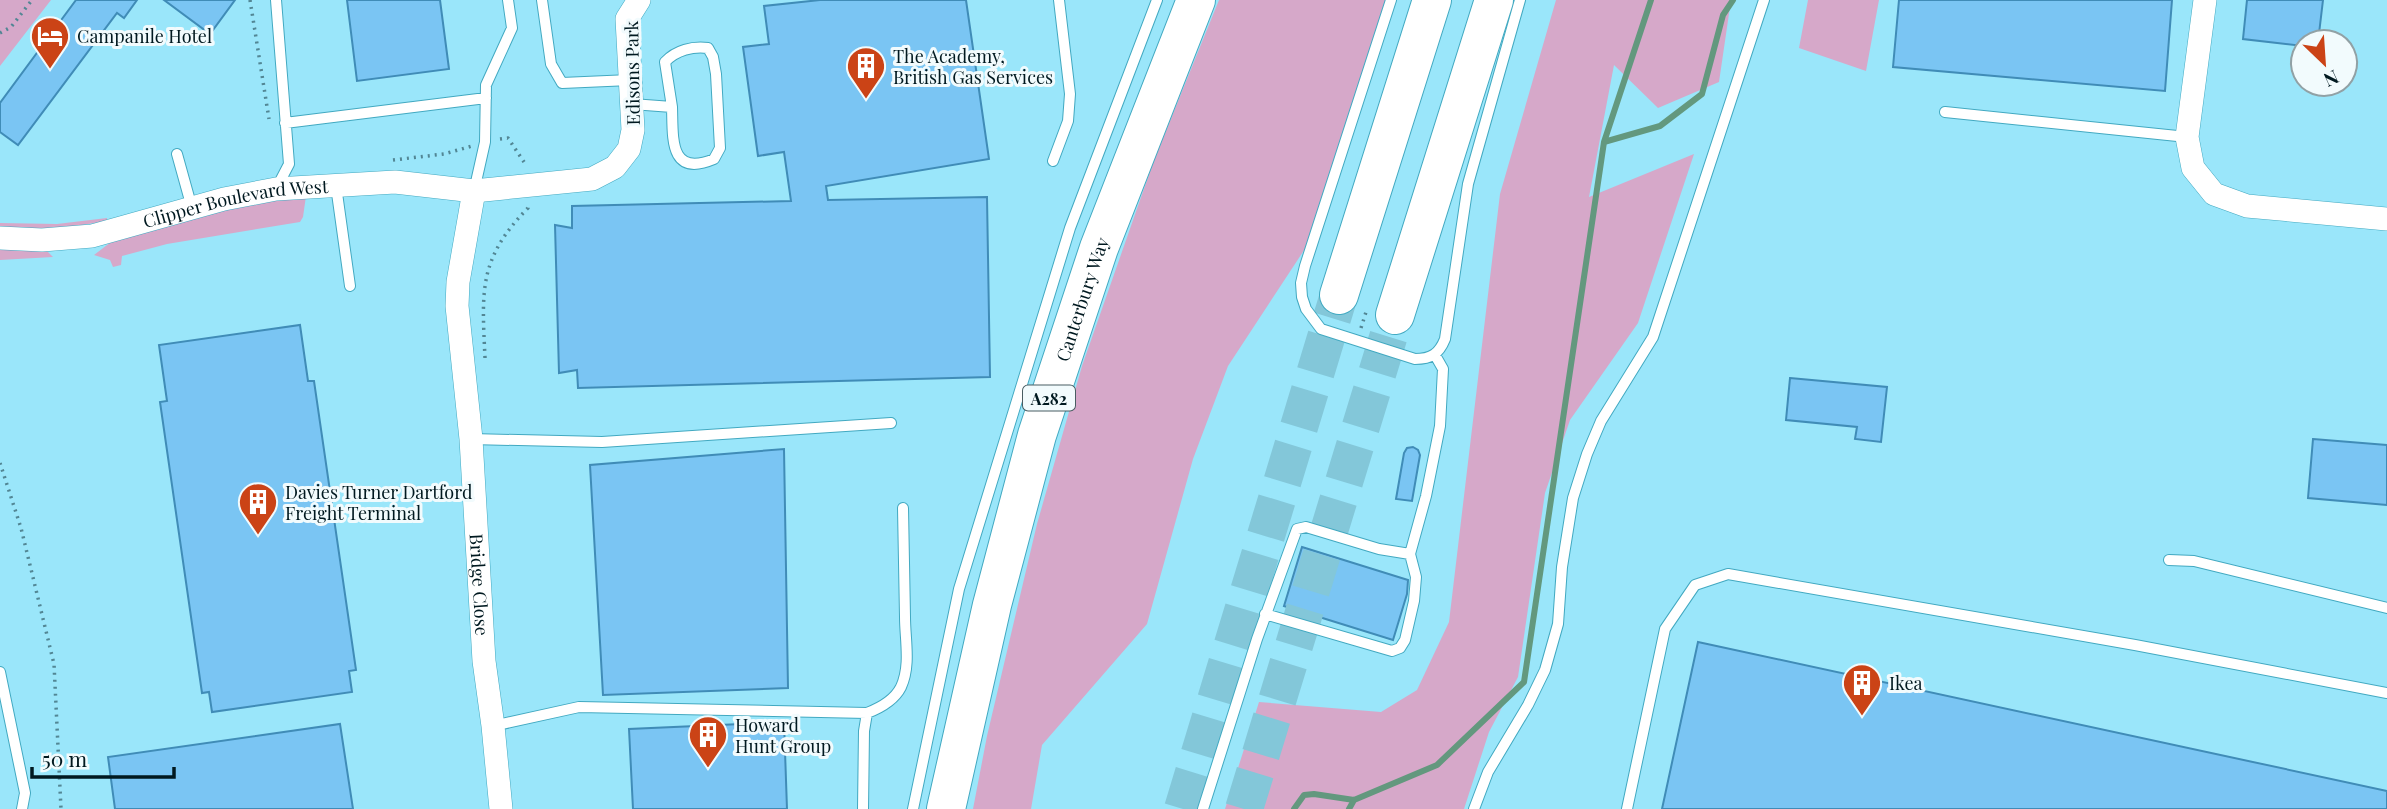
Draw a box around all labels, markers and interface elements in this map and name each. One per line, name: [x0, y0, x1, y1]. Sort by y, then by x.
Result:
hotel icon: Campanile Hotel: [29, 15, 71, 70]
street label: Edisons Park: [619, 20, 645, 126]
place label: Campanile Hotel: [77, 24, 212, 48]
north arrow: [2289, 28, 2359, 98]
place label: The Academy, British Gas Services: [893, 44, 1053, 89]
building icon: The Academy, British Gas Services: [845, 45, 887, 100]
text: N: [2320, 65, 2343, 94]
street label: Clipper Boulevard West: [140, 174, 329, 233]
street label: Canterbury Way: [1050, 234, 1114, 365]
road number: A282: [1023, 386, 1075, 410]
place label: Davies Turner Dartford Freight Terminal: [285, 480, 473, 525]
building icon: Davies Turner Dartford Freight Terminal: [237, 481, 279, 536]
street label: Bridge Close: [465, 533, 494, 636]
building icon: Ikea: [1841, 662, 1883, 717]
place label: Ikea: [1889, 671, 1923, 695]
place label: Howard Hunt Group: [735, 713, 831, 758]
building icon: Howard Hunt Group: [687, 714, 729, 769]
scale bar: [32, 736, 173, 780]
text: 50 m: [42, 744, 88, 772]

